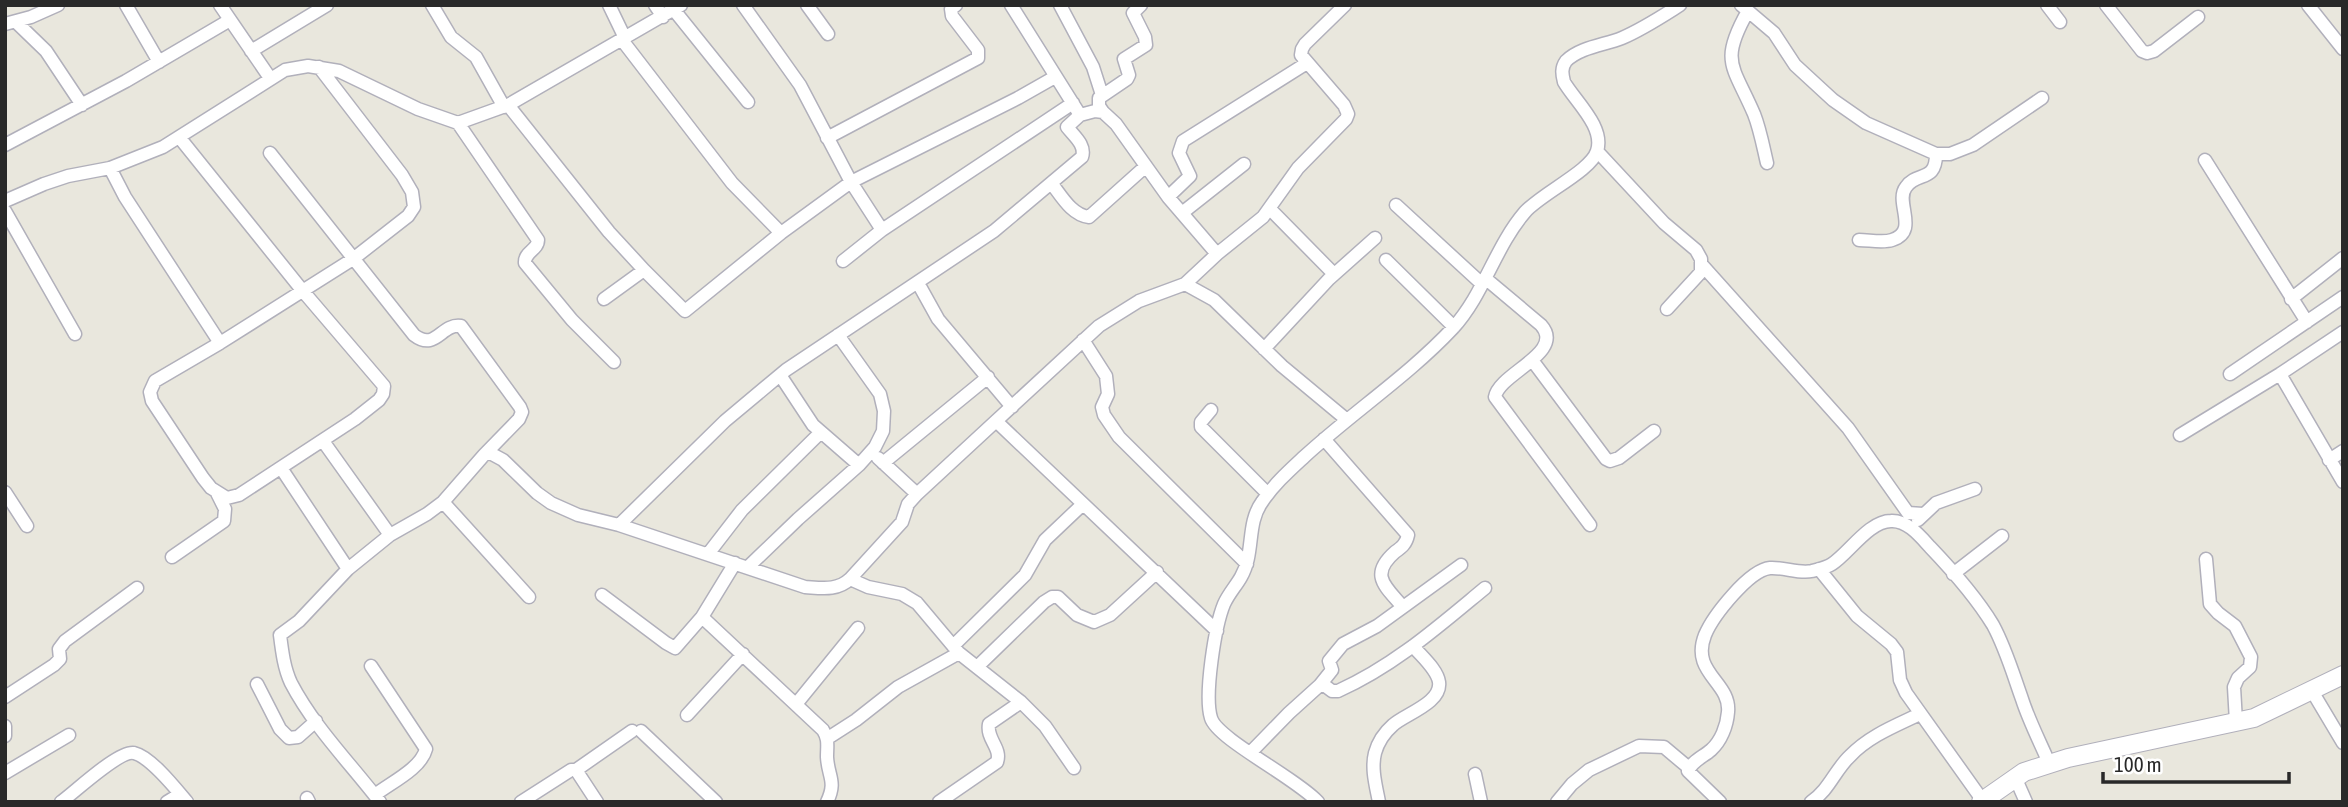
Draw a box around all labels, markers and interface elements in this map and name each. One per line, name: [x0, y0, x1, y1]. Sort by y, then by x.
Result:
scale bar: [2103, 740, 2288, 784]
text: 100 m: [2114, 752, 2162, 776]

